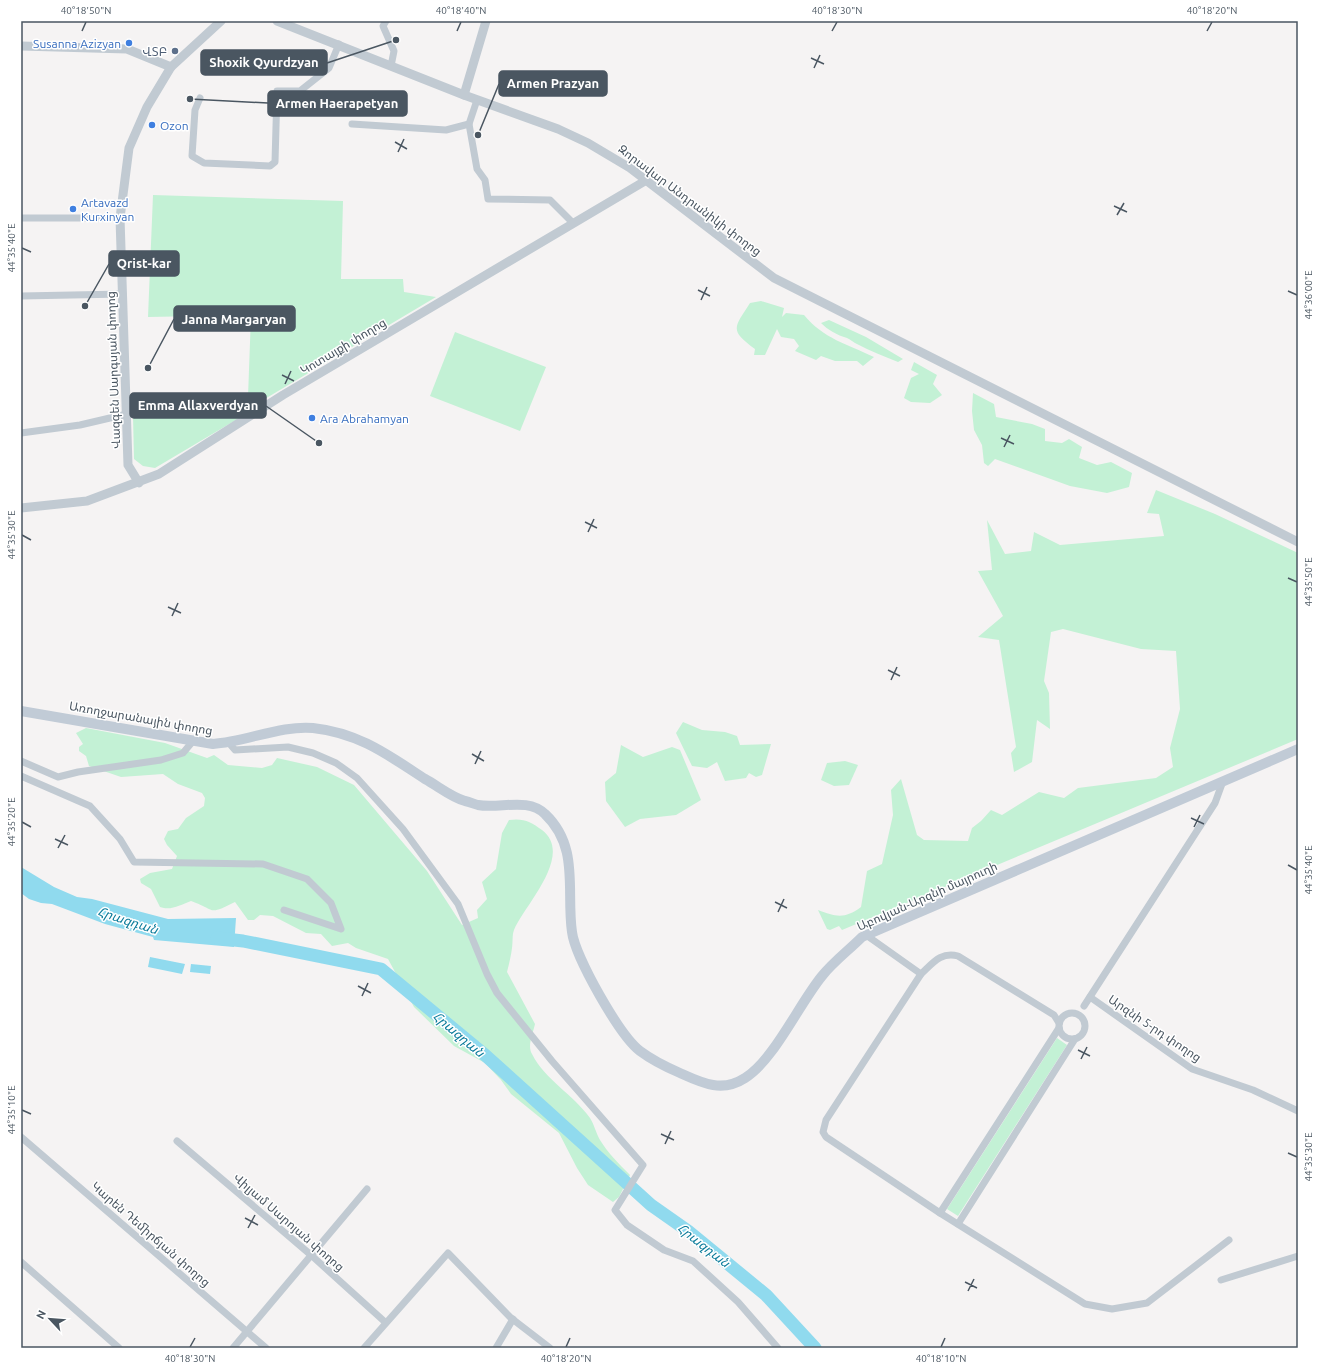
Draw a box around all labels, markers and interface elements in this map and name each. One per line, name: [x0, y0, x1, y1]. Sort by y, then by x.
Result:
text: 40°18'50"N: [61, 5, 111, 16]
text: 40°18'40"N: [436, 5, 486, 16]
text: 40°18'30"N: [812, 5, 862, 16]
text: 40°18'20"N: [1187, 5, 1237, 16]
place label: Susanna Azizyan: [33, 37, 121, 50]
marker: Susanna Azizyan: [124, 38, 134, 48]
place label: ՎՏԲ: [142, 45, 167, 58]
marker: ՎՏԲ: [170, 46, 180, 56]
callout: Shoxik Qyurdzyan: [201, 50, 327, 75]
text: Shoxik Qyurdzyan: [209, 55, 319, 69]
callout: Armen Prazyan: [499, 71, 607, 96]
text: Armen Prazyan: [507, 76, 599, 90]
callout: Armen Haerapetyan: [268, 91, 407, 116]
text: Armen Haerapetyan: [276, 96, 398, 110]
place label: Ozon: [160, 119, 189, 132]
marker: Ozon: [147, 120, 157, 130]
street label: Զորավար Անդրանիկի փողոց: [615, 142, 764, 259]
place label: Artavazd Kurxinyan: [81, 196, 134, 223]
marker: Artavazd Kurxinyan: [68, 204, 78, 214]
text: 44°35'40"E: [6, 223, 17, 273]
callout: Qrist-kar: [109, 251, 179, 276]
text: Qrist-kar: [117, 256, 172, 270]
text: 44°36'00"E: [1303, 270, 1314, 320]
street label: Վազգեն Սարգսյան փողոց: [104, 291, 123, 449]
callout: Janna Margaryan: [174, 306, 295, 331]
text: Janna Margaryan: [182, 312, 286, 326]
street label: Կոտայքի փողոց: [298, 315, 389, 378]
callout: Emma Allaxverdyan: [130, 393, 266, 418]
text: Emma Allaxverdyan: [138, 398, 258, 412]
place label: Ara Abrahamyan: [320, 412, 409, 425]
marker: Ara Abrahamyan: [307, 413, 317, 423]
text: 44°35'30"E: [6, 510, 17, 560]
text: 44°35'50"E: [1303, 557, 1314, 607]
street label: Առողջարանային փողոց: [68, 699, 214, 738]
text: 44°35'20"E: [6, 797, 17, 847]
text: 44°35'40"E: [1303, 845, 1314, 895]
street label: Աբովյան-Արզնի մայրուղի: [855, 859, 1000, 934]
water label: Հրազդան: [96, 904, 161, 939]
street label: Արզնի 5-րդ փողոց: [1106, 992, 1204, 1065]
water label: Հրազդան: [429, 1009, 488, 1062]
text: 44°35'10"E: [6, 1085, 17, 1135]
text: 44°35'30"E: [1303, 1132, 1314, 1182]
street label: Վիլյամ Սարոյան փողոց: [230, 1170, 347, 1274]
street label: Կարեն Դեմիրճյան փողոց: [89, 1179, 213, 1290]
water label: Հրազդան: [674, 1220, 734, 1272]
north arrow: [30, 1299, 70, 1339]
text: N: [34, 1308, 48, 1321]
text: 40°18'30"N: [165, 1353, 215, 1364]
text: 40°18'20"N: [541, 1353, 591, 1364]
text: 40°18'10"N: [916, 1353, 966, 1364]

